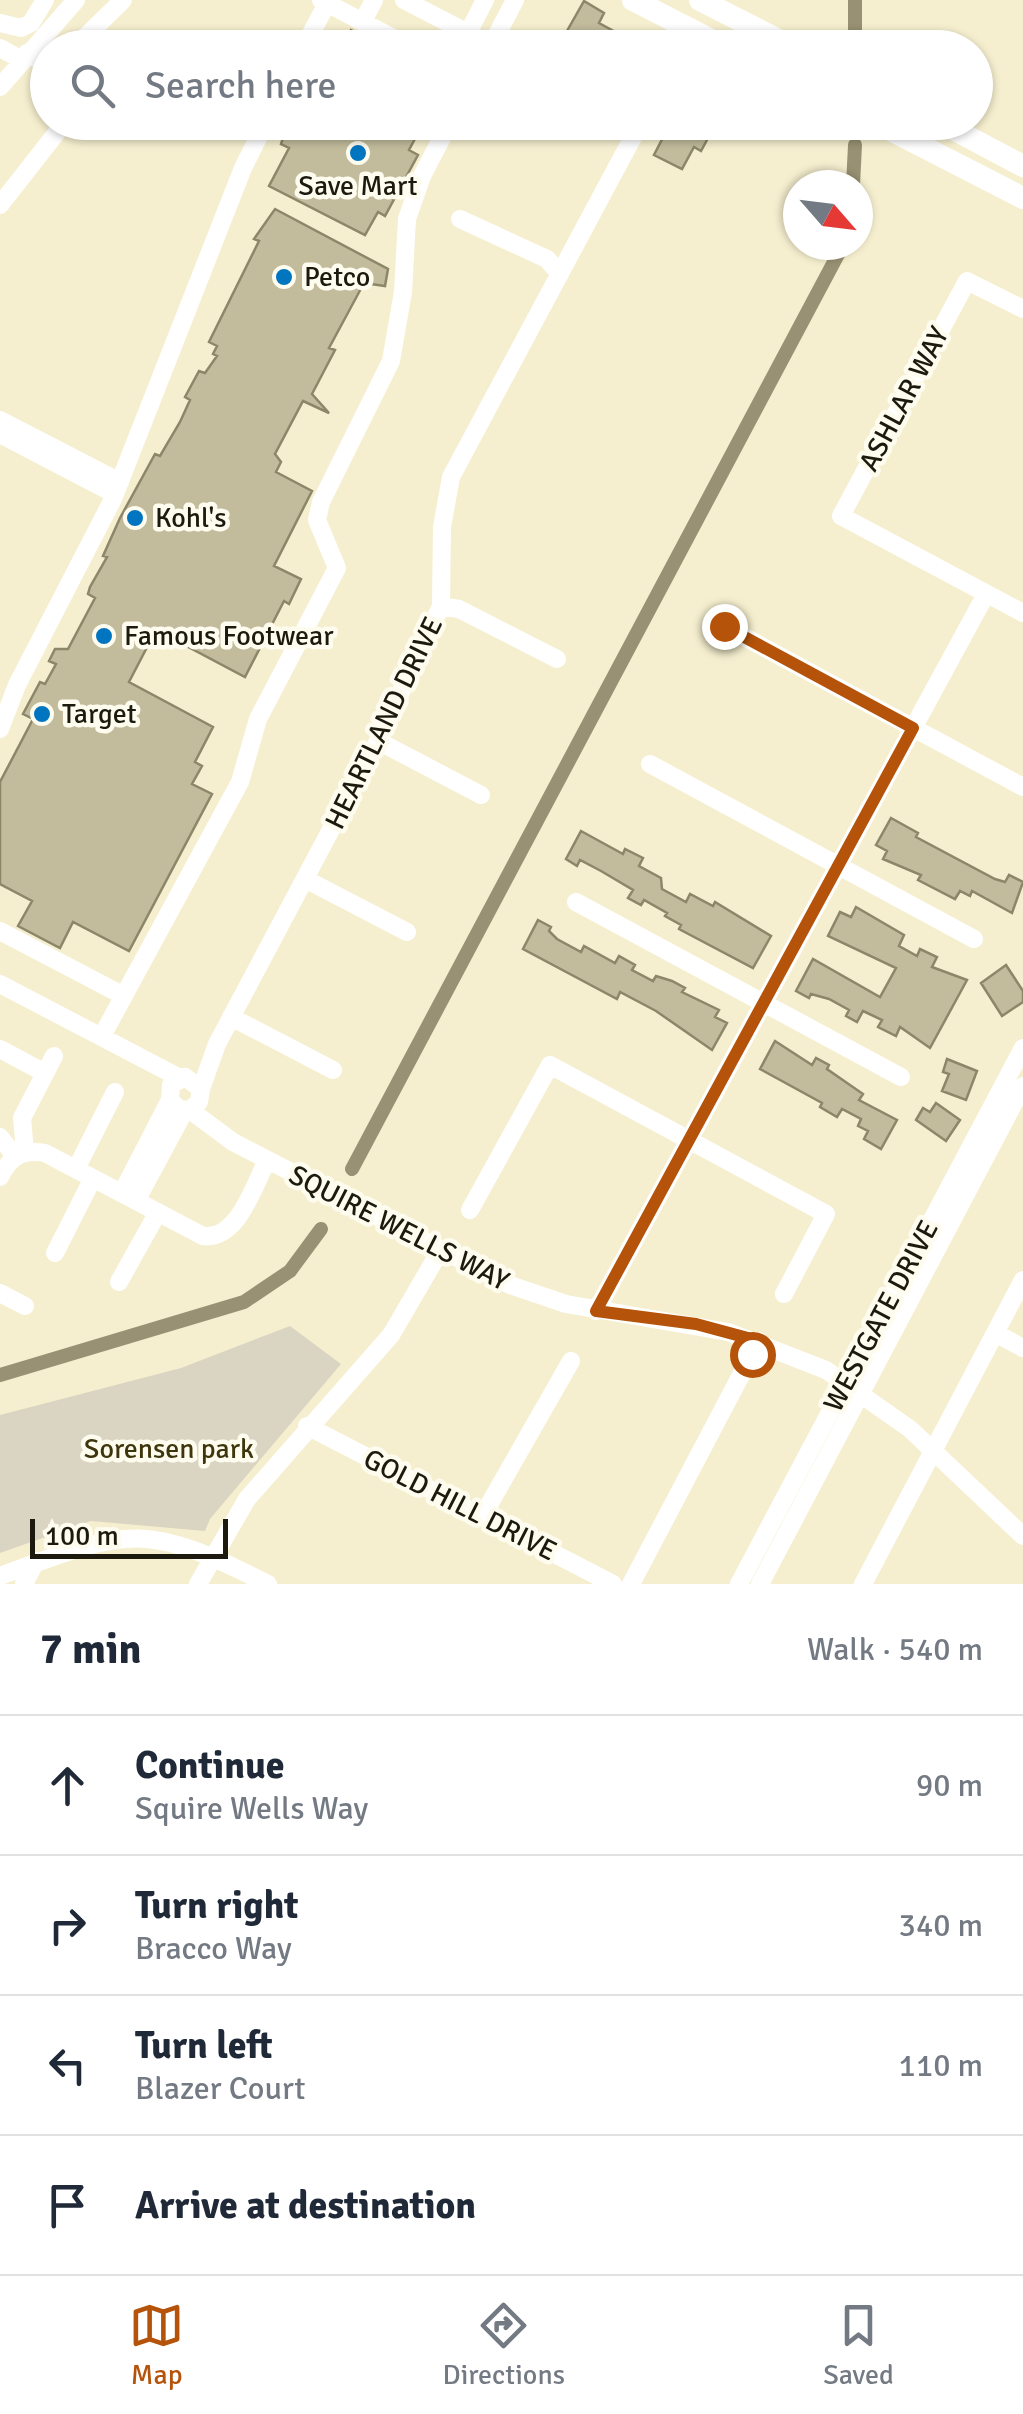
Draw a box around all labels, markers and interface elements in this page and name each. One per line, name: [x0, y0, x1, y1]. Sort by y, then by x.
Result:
search box: [30, 30, 993, 140]
icon: search: [65, 58, 120, 113]
text: Search here: [145, 62, 337, 109]
marker: Save Mart: [347, 142, 369, 164]
place label: Save Mart: [298, 169, 418, 203]
north arrow: [783, 170, 873, 260]
place label: Petco: [304, 260, 370, 294]
marker: Petco: [273, 266, 295, 288]
street label: ASHLAR WAY: [852, 321, 956, 477]
place label: Kohl's: [155, 501, 226, 535]
marker: Kohl's: [124, 507, 146, 529]
route end: [702, 604, 748, 650]
street label: HEARTLAND DRIVE: [318, 611, 450, 835]
place label: Famous Footwear: [124, 619, 334, 653]
marker: Famous Footwear: [93, 625, 115, 647]
place label: Target: [62, 697, 137, 731]
marker: Target: [31, 703, 53, 725]
street label: SQUIRE WELLS WAY: [283, 1158, 515, 1298]
street label: WESTGATE DRIVE: [816, 1215, 946, 1417]
route start: [730, 1332, 776, 1378]
park label: Sorensen park: [84, 1432, 254, 1466]
street label: GOLD HILL DRIVE: [358, 1442, 562, 1568]
scale bar: [30, 1514, 228, 1558]
text: 100 m: [45, 1519, 119, 1553]
text: 7 min: [40, 1624, 141, 1675]
text: Walk · 540 m: [807, 1630, 983, 1669]
text: Continue: [135, 1742, 285, 1789]
icon: ahead: [40, 1758, 95, 1813]
text: 90 m: [916, 1766, 983, 1805]
text: Squire Wells Way: [135, 1789, 368, 1828]
text: Turn right: [135, 1882, 299, 1929]
icon: right: [40, 1898, 95, 1953]
text: 340 m: [899, 1906, 983, 1945]
text: Bracco Way: [135, 1929, 292, 1968]
text: Turn left: [135, 2022, 273, 2069]
icon: left: [40, 2038, 95, 2093]
text: 110 m: [899, 2046, 983, 2085]
text: Blazer Court: [135, 2069, 306, 2108]
icon: arrive: [40, 2178, 95, 2233]
text: Arrive at destination: [135, 2182, 476, 2229]
tab: Map: [129, 2298, 184, 2392]
tab: Directions: [443, 2298, 565, 2392]
tab: Saved: [823, 2298, 894, 2392]

